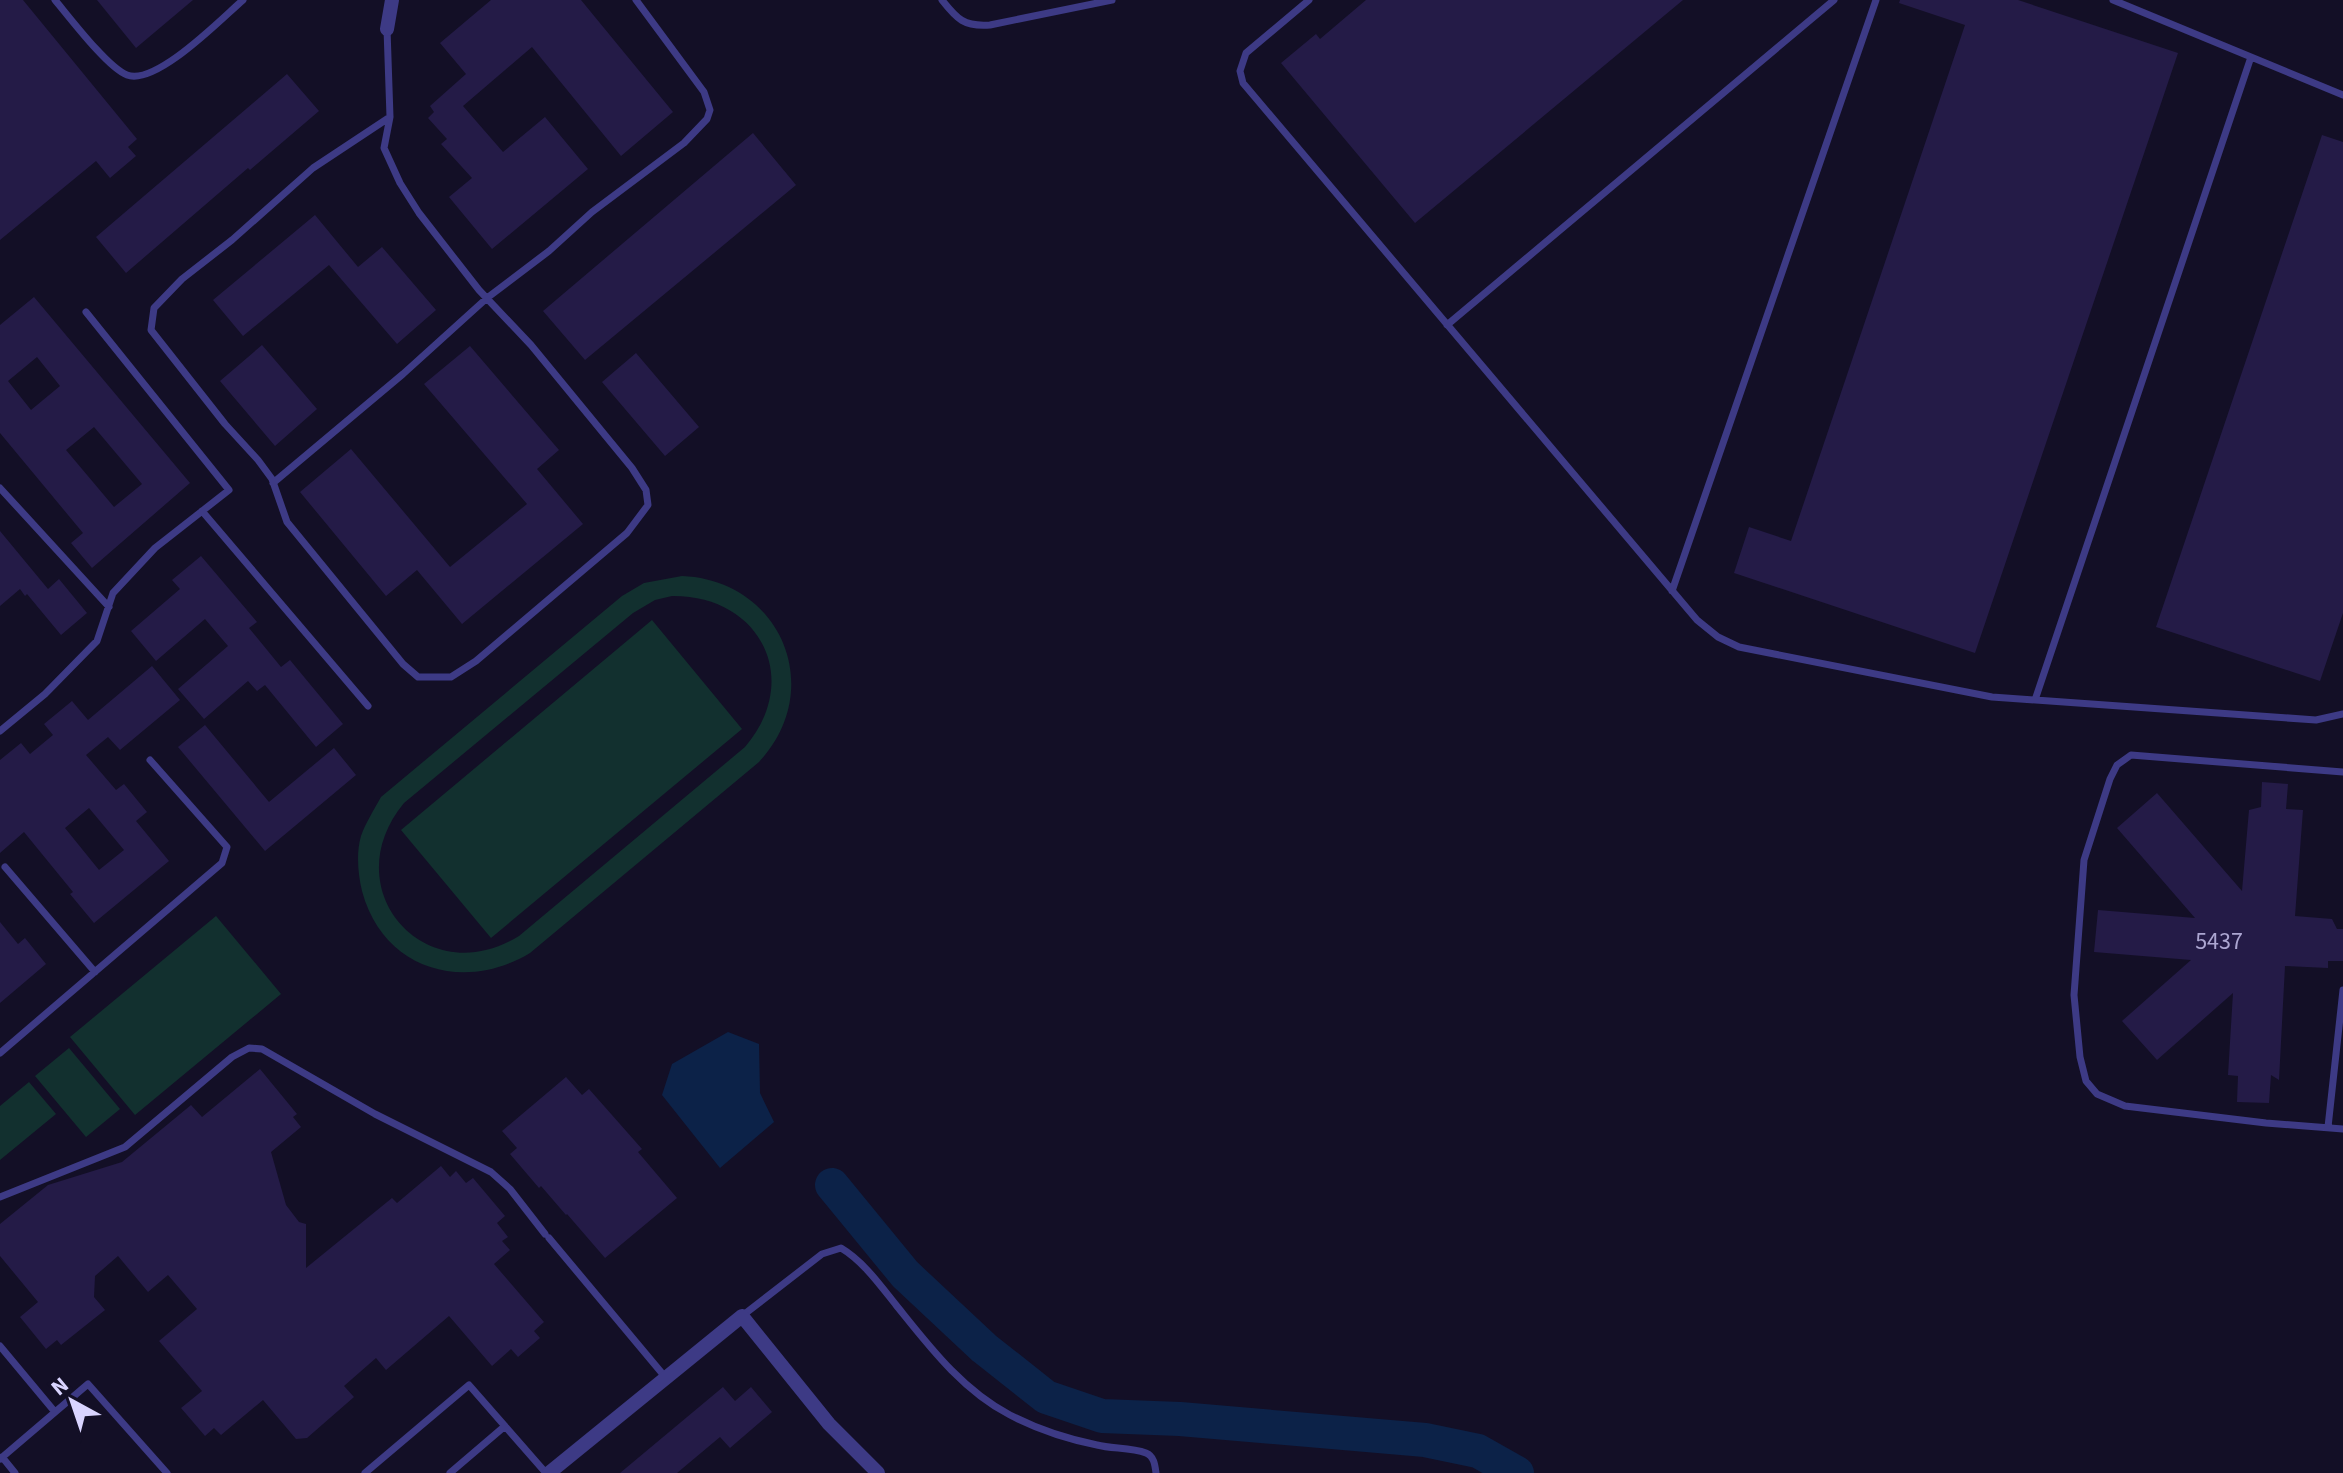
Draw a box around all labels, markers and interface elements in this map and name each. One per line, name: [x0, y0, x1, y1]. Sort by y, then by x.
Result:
house number: 5437: [2195, 924, 2243, 959]
north arrow: [32, 1361, 112, 1441]
text: N: [44, 1369, 76, 1403]

